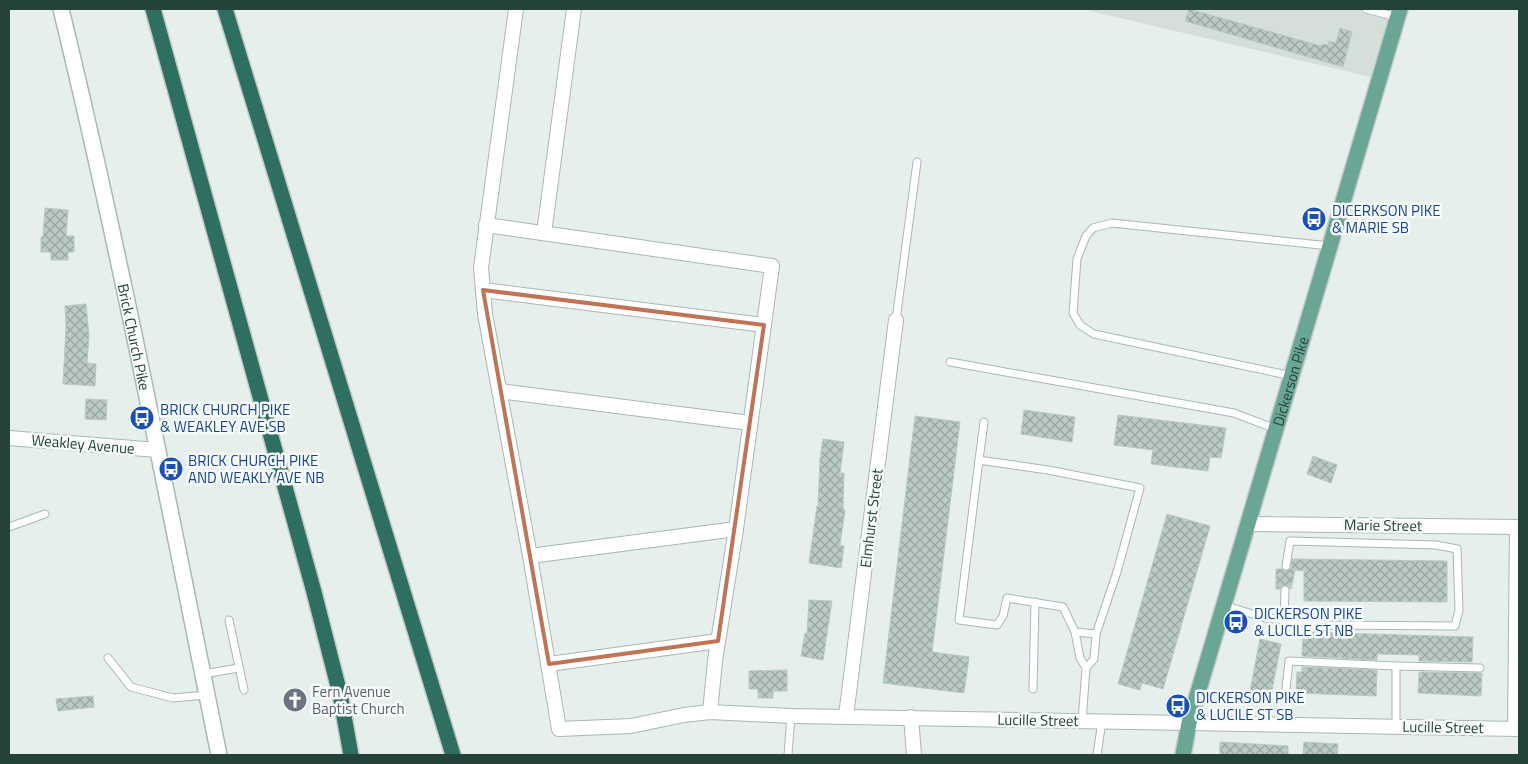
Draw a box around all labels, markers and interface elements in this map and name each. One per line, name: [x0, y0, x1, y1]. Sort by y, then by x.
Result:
place label: DICERKSON PIKE & MARIE SB: [1332, 199, 1440, 239]
bus stop icon: DICERKSON PIKE & MARIE SB: [1301, 206, 1327, 232]
street label: Brick Church Pike: [112, 281, 157, 392]
street label: Dickerson Pike: [1266, 334, 1314, 429]
place label: BRICK CHURCH PIKE & WEAKLEY AVE SB: [160, 398, 290, 438]
bus stop icon: BRICK CHURCH PIKE & WEAKLEY AVE SB: [129, 405, 155, 431]
street label: Weakley Avenue: [30, 428, 136, 460]
place label: BRICK CHURCH PIKE AND WEAKLY AVE NB: [188, 449, 325, 489]
bus stop icon: BRICK CHURCH PIKE AND WEAKLY AVE NB: [158, 456, 184, 482]
street label: Elmhurst Street: [854, 466, 889, 569]
street label: Marie Street: [1344, 513, 1423, 537]
place label: DICKERSON PIKE & LUCILE ST NB: [1254, 602, 1362, 642]
bus stop icon: DICKERSON PIKE & LUCILE ST NB: [1223, 609, 1249, 635]
place label: Fern Avenue Baptist Church: [312, 680, 405, 720]
place label: DICKERSON PIKE & LUCILE ST SB: [1196, 686, 1304, 726]
church icon: Fern Avenue Baptist Church: [282, 687, 308, 713]
bus stop icon: DICKERSON PIKE & LUCILE ST SB: [1165, 693, 1191, 719]
street label: Lucille Street: [997, 708, 1080, 732]
street label: Lucille Street: [1402, 715, 1485, 739]

